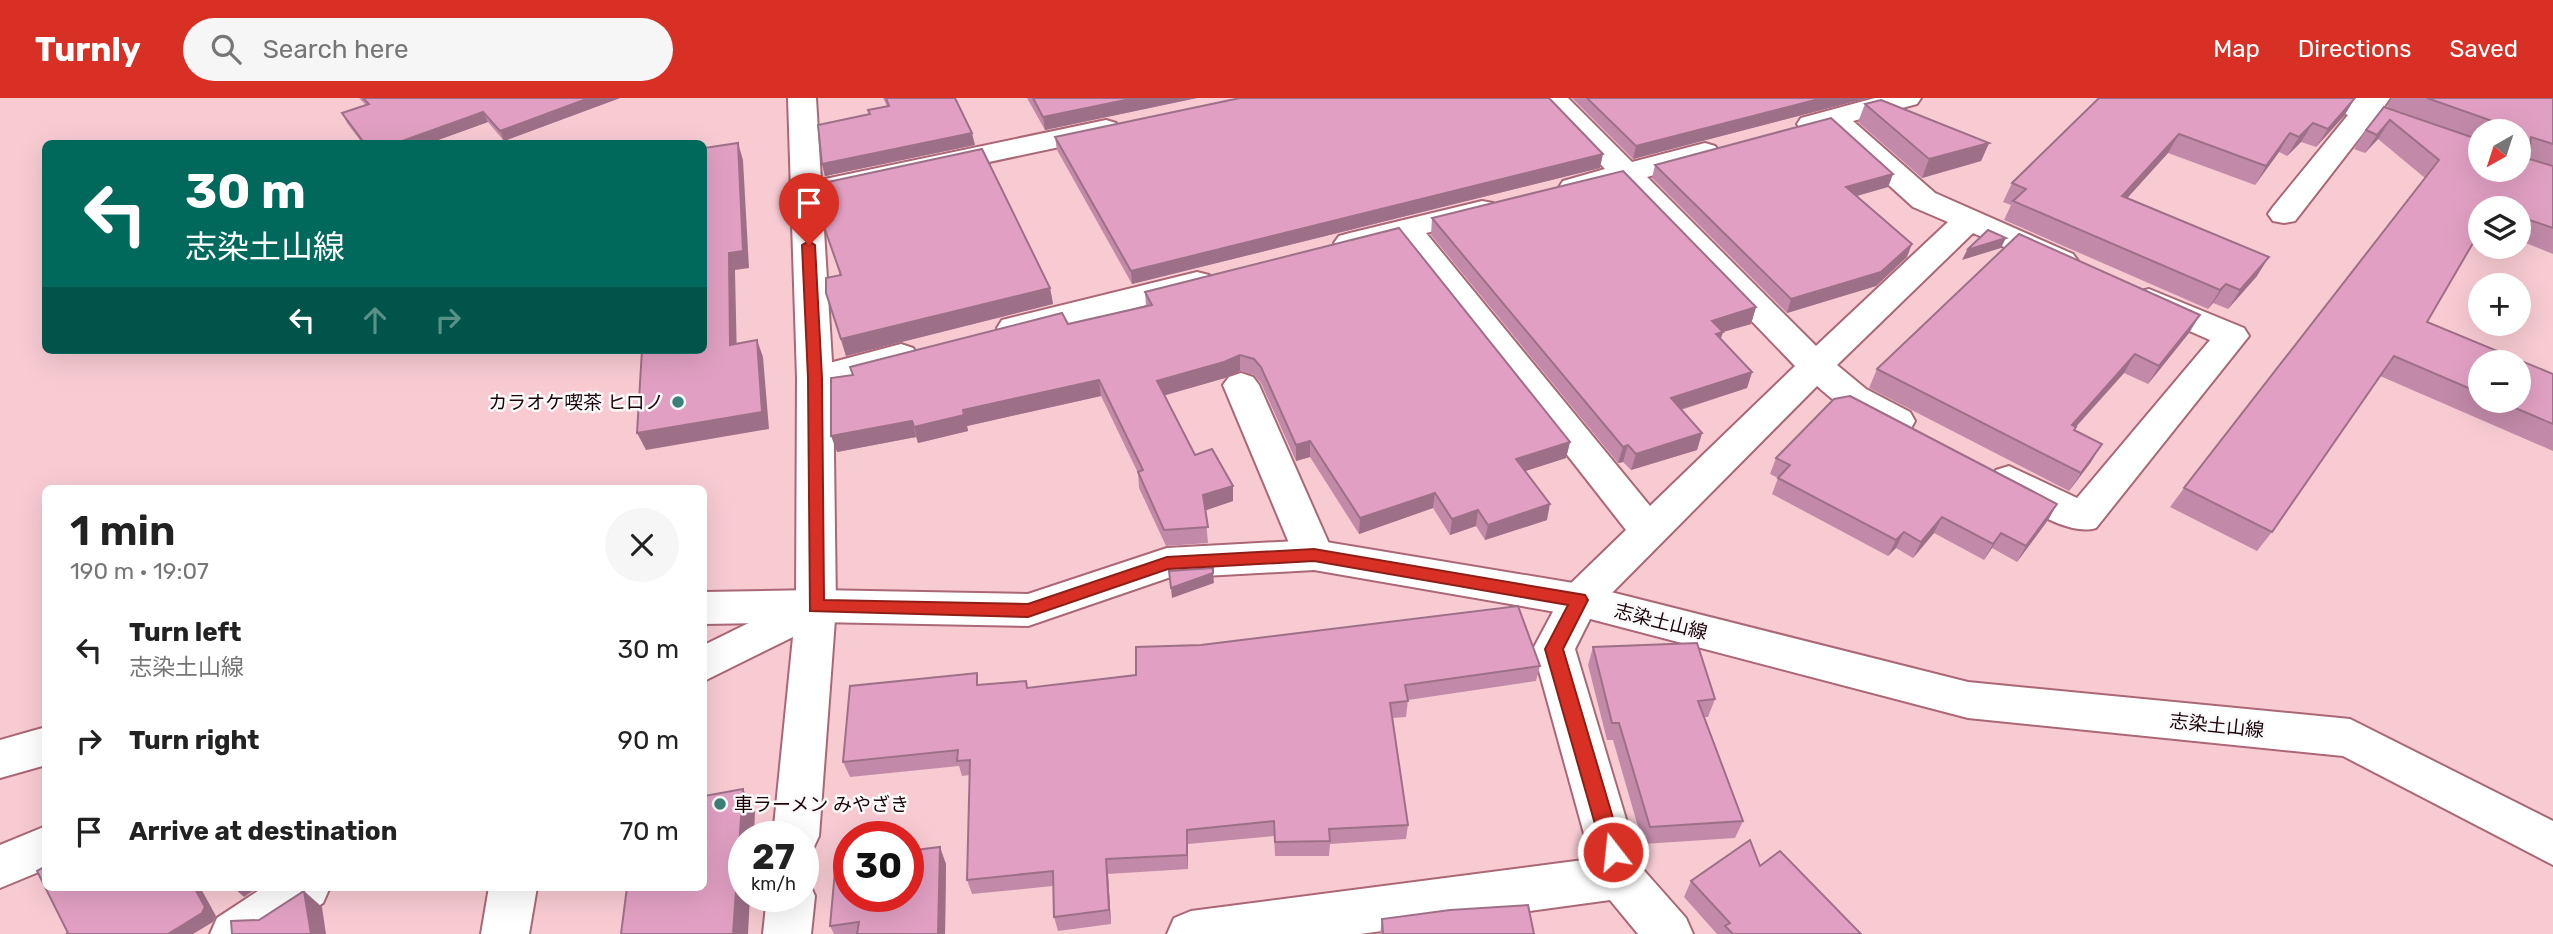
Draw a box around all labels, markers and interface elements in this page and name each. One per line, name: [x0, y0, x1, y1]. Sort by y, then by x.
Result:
search box: [183, 18, 673, 81]
text: Turnly: [35, 30, 141, 69]
icon: search: [207, 30, 245, 68]
text: Search here: [263, 34, 409, 65]
text: Map: [2213, 35, 2260, 63]
text: Directions: [2298, 35, 2411, 63]
text: Saved: [2449, 35, 2518, 63]
north arrow: [2468, 119, 2530, 182]
map controls: [2468, 119, 2531, 413]
text: 30 m: [185, 162, 306, 220]
icon: left: [70, 168, 161, 259]
pin: [779, 173, 839, 245]
icon: arrive: [790, 184, 828, 222]
button: layers: [2468, 196, 2531, 259]
text: 志染土山線: [185, 228, 345, 266]
button: +: [2468, 273, 2531, 336]
icon: left: [283, 301, 321, 339]
icon: ahead: [356, 301, 394, 339]
icon: right: [429, 301, 467, 339]
button: −: [2468, 350, 2531, 413]
place label: カラオケ喫茶 ヒロノ: [488, 391, 664, 414]
marker: カラオケ喫茶 ヒロノ: [670, 394, 686, 410]
text: 1 min: [70, 506, 176, 556]
button: close: [605, 508, 679, 582]
text: 190 m · 19:07: [70, 557, 209, 585]
street label: 志染土山線: [1612, 599, 1710, 644]
text: Turn left: [129, 617, 241, 648]
icon: left: [70, 631, 108, 669]
text: 30 m: [617, 634, 679, 665]
text: 志染土山線: [129, 653, 244, 681]
street label: 志染土山線: [2168, 709, 2265, 742]
icon: right: [70, 722, 108, 760]
text: Turn right: [129, 725, 259, 756]
text: 90 m: [618, 725, 679, 756]
place label: 車ラーメン みやざき: [734, 793, 909, 816]
marker: 車ラーメン みやざき: [712, 796, 728, 812]
icon: arrive: [70, 813, 108, 851]
position arrow: [1576, 815, 1650, 889]
text: Arrive at destination: [129, 816, 397, 847]
text: 70 m: [620, 816, 679, 847]
speed limit sign: 30: [833, 821, 924, 912]
text: 27: [752, 836, 795, 878]
text: km/h: [751, 873, 796, 895]

